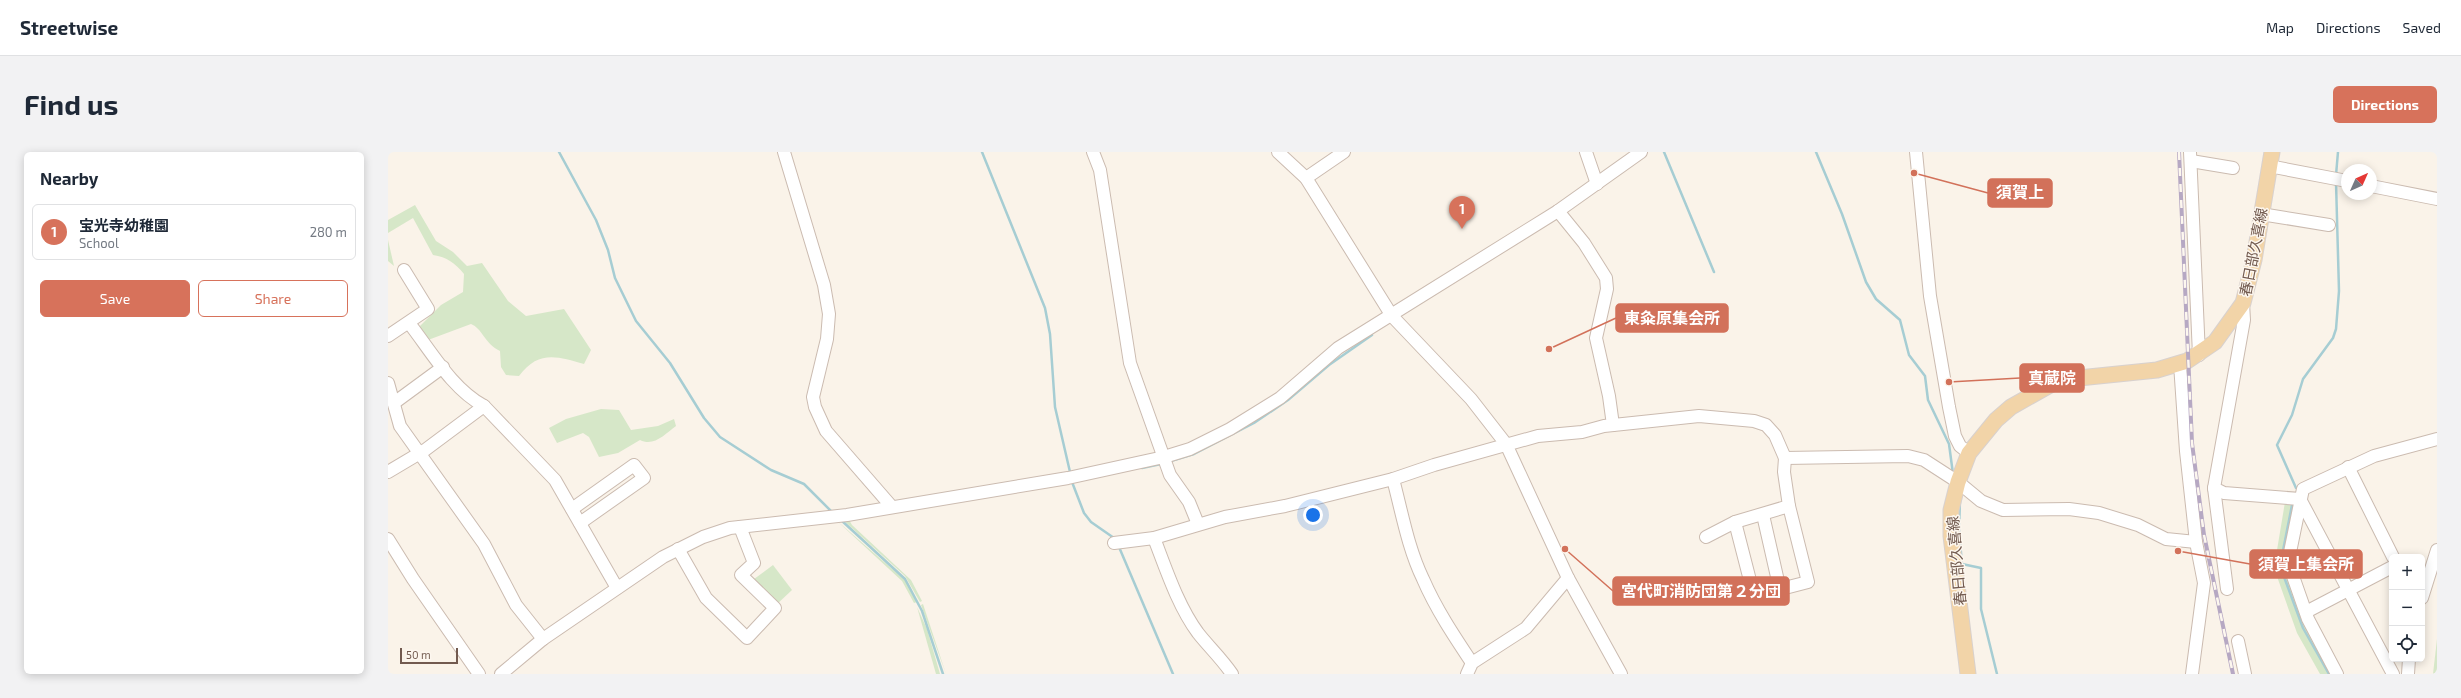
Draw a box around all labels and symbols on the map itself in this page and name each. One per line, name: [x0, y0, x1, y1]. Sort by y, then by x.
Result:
north arrow: [2341, 164, 2377, 200]
callout: 須賀上: [1988, 179, 2052, 207]
text: 須賀上: [1996, 182, 2044, 201]
pin: 1: [1449, 196, 1475, 229]
street label: 春日部久喜線: [2236, 206, 2270, 298]
callout: 東粂原集会所: [1616, 304, 1728, 332]
text: 東粂原集会所: [1624, 308, 1720, 327]
callout: 真蔵院: [2020, 364, 2084, 392]
text: 真蔵院: [2028, 368, 2076, 387]
your location: [1303, 505, 1323, 525]
street label: 春日部久喜線: [1943, 515, 1969, 607]
callout: 須賀上集会所: [2250, 550, 2362, 578]
text: 須賀上集会所: [2258, 554, 2354, 573]
callout: 宮代町消防団第２分団: [1613, 577, 1789, 605]
text: 宮代町消防団第２分団: [1621, 581, 1781, 600]
scale bar: [400, 646, 458, 665]

